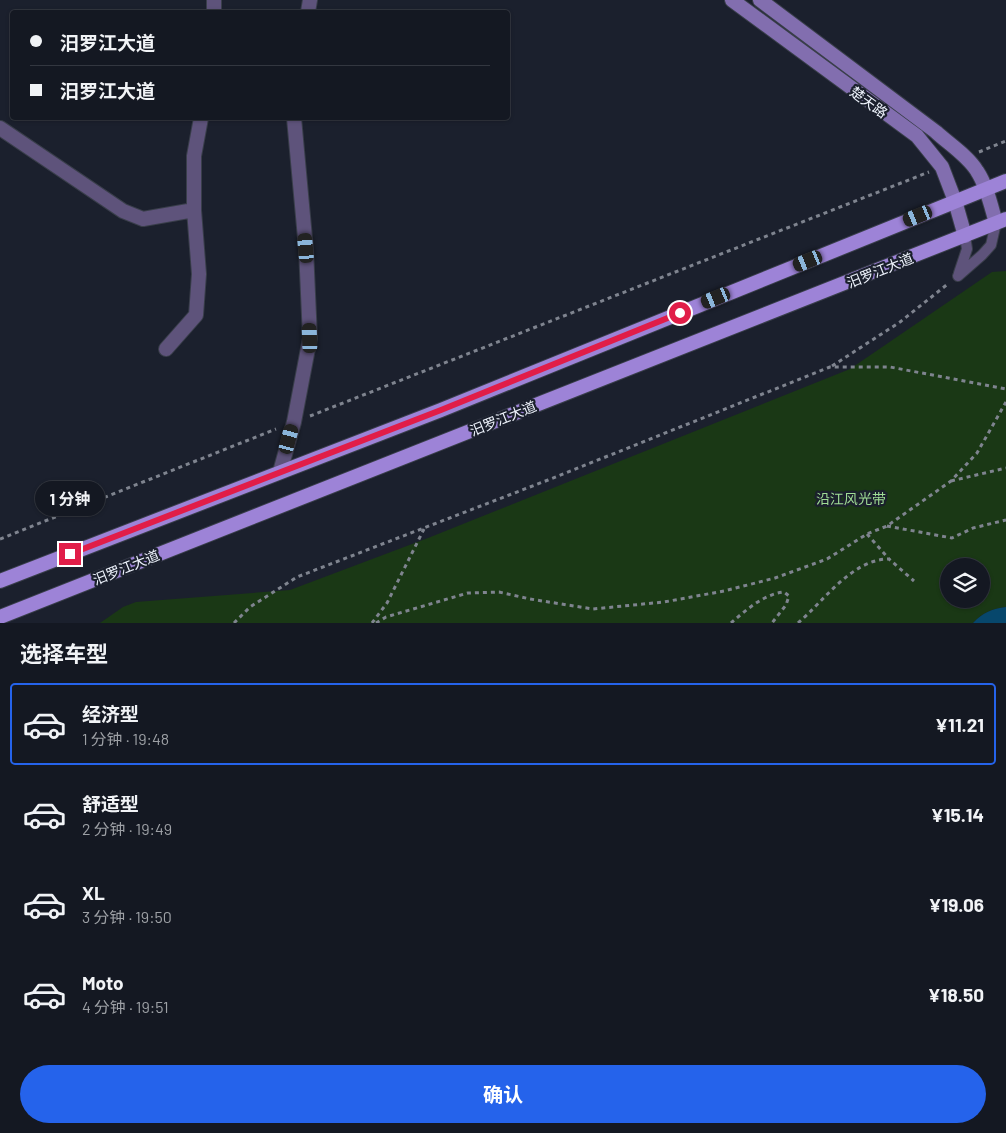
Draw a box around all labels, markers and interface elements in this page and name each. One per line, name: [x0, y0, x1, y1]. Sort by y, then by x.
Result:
text: 汨罗江大道: [60, 31, 155, 54]
text: 汨罗江大道: [60, 79, 155, 102]
street label: 楚天路: [847, 83, 891, 121]
car: [901, 203, 934, 229]
car: [297, 232, 314, 264]
car: [791, 248, 824, 274]
street label: 汨罗江大道: [844, 249, 916, 291]
car: [699, 285, 732, 311]
route start: [669, 302, 691, 324]
car: [301, 323, 318, 353]
street label: 汨罗江大道: [467, 397, 539, 439]
car: [277, 423, 300, 455]
callout: 1 分钟: [35, 482, 105, 516]
text: 1 分钟: [50, 489, 90, 508]
park label: 沿江风光带: [816, 490, 886, 507]
route end: [59, 543, 81, 565]
street label: 汨罗江大道: [90, 546, 162, 588]
map controls: [940, 558, 990, 608]
button: layers: [940, 558, 990, 608]
text: 选择车型: [20, 640, 108, 666]
icon: car: [22, 702, 67, 747]
text: 经济型: [82, 702, 139, 725]
text: ¥11.21: [935, 713, 984, 736]
text: 1 分钟 · 19:48: [82, 729, 169, 748]
icon: car: [22, 792, 67, 837]
text: 舒适型: [82, 792, 139, 815]
text: ¥15.14: [931, 803, 984, 826]
text: 2 分钟 · 19:49: [82, 819, 172, 838]
text: XL: [82, 881, 105, 904]
icon: car: [22, 882, 67, 927]
text: ¥19.06: [928, 893, 984, 916]
text: 3 分钟 · 19:50: [82, 907, 172, 926]
text: Moto: [82, 971, 124, 994]
icon: car: [22, 972, 67, 1017]
text: ¥18.50: [928, 983, 984, 1006]
text: 4 分钟 · 19:51: [82, 997, 169, 1016]
button: 确认: [20, 1065, 986, 1123]

